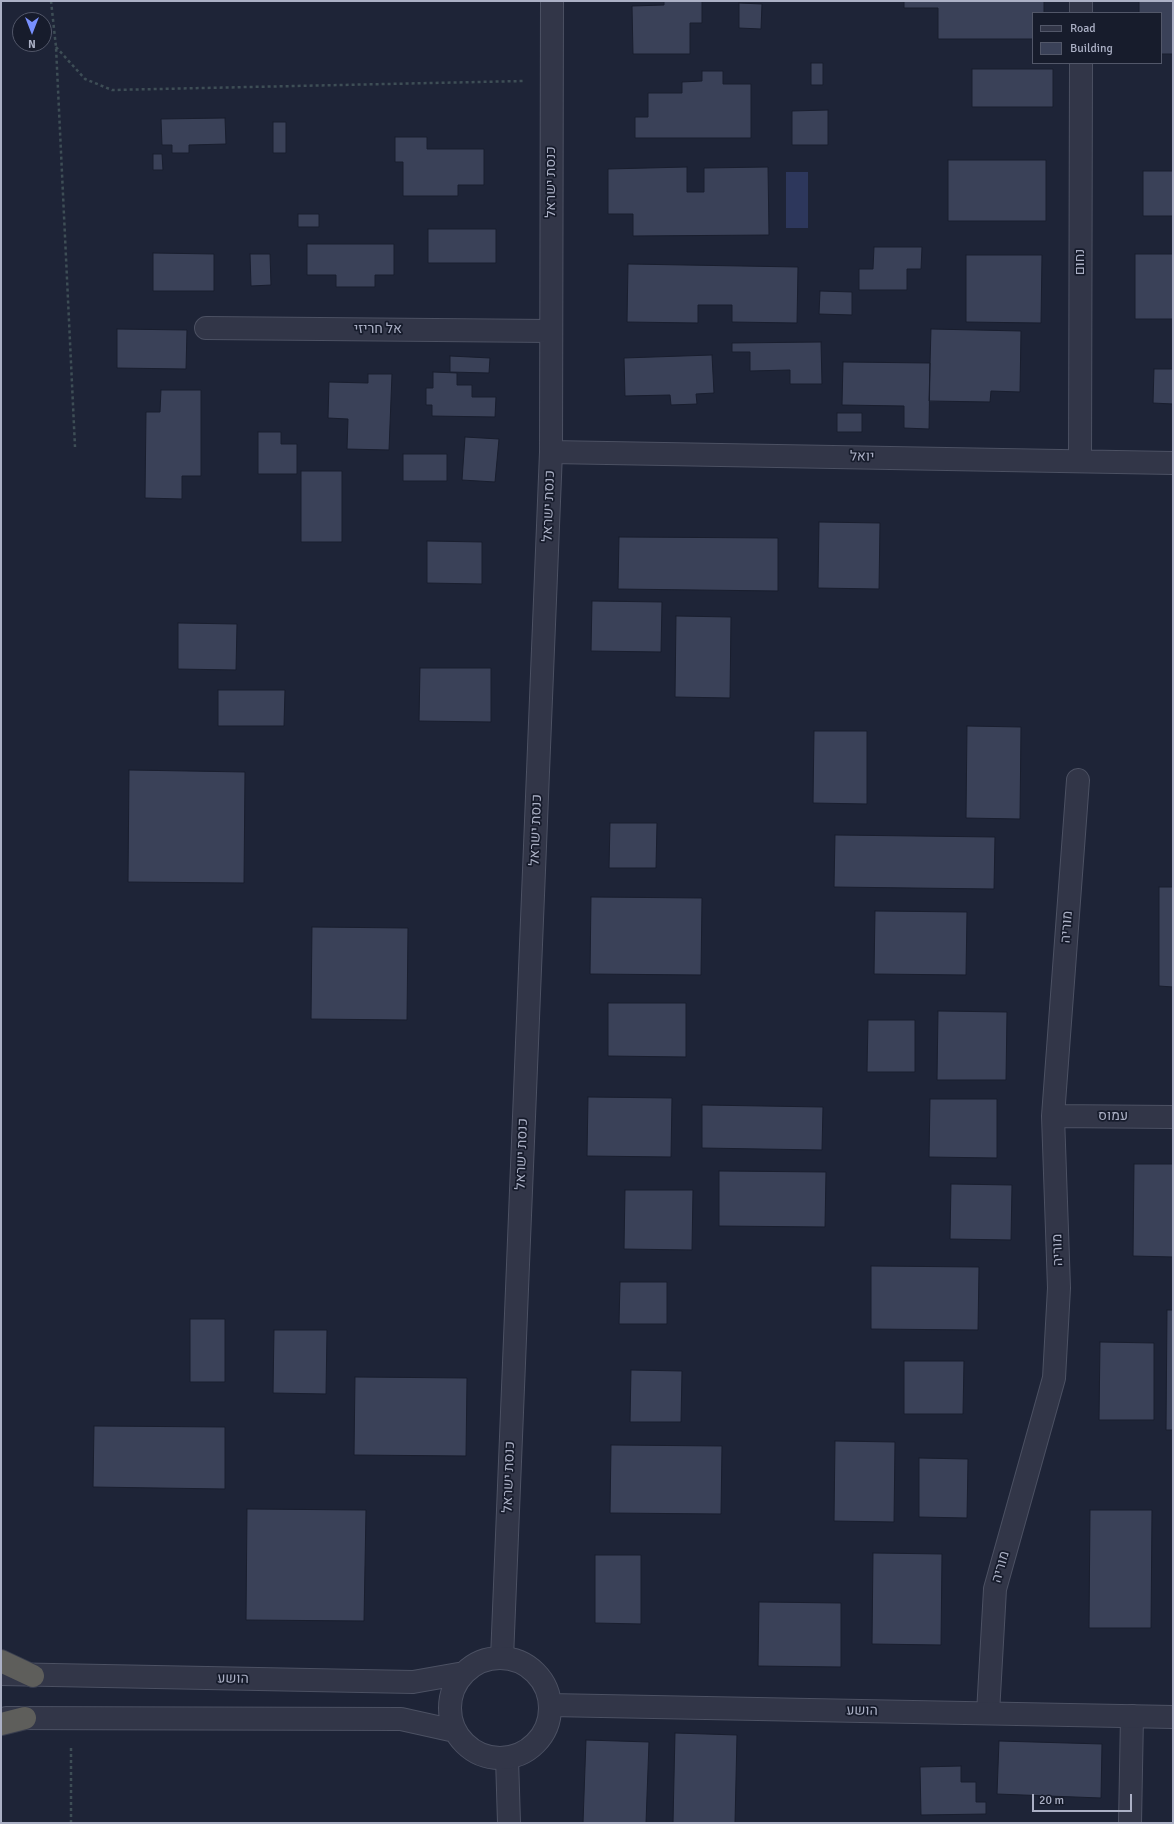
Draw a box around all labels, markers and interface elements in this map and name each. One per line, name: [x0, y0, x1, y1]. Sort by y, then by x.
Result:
north arrow: [12, 12, 52, 52]
legend: [1032, 12, 1162, 64]
text: Road: [1070, 21, 1096, 36]
text: N: [28, 37, 36, 50]
text: Building: [1070, 41, 1113, 56]
street label: כנסת ישראל: [543, 146, 559, 218]
street label: נחום: [1072, 249, 1088, 275]
street label: אל חריזי: [354, 321, 402, 337]
street label: יואל: [850, 448, 874, 466]
street label: כנסת ישראל: [539, 470, 559, 542]
street label: כנסת ישראל: [526, 794, 546, 866]
street label: מוריה: [1057, 910, 1077, 944]
street label: עמוס: [1098, 1108, 1128, 1124]
street label: כנסת ישראל: [512, 1118, 532, 1190]
street label: מוריה: [1049, 1234, 1067, 1266]
street label: כנסת ישראל: [499, 1441, 519, 1513]
street label: מוריה: [988, 1549, 1014, 1585]
street label: הושע: [217, 1670, 249, 1688]
street label: הושע: [846, 1702, 878, 1720]
scale bar: [1034, 1786, 1134, 1812]
text: 20 m: [1039, 1793, 1064, 1808]

